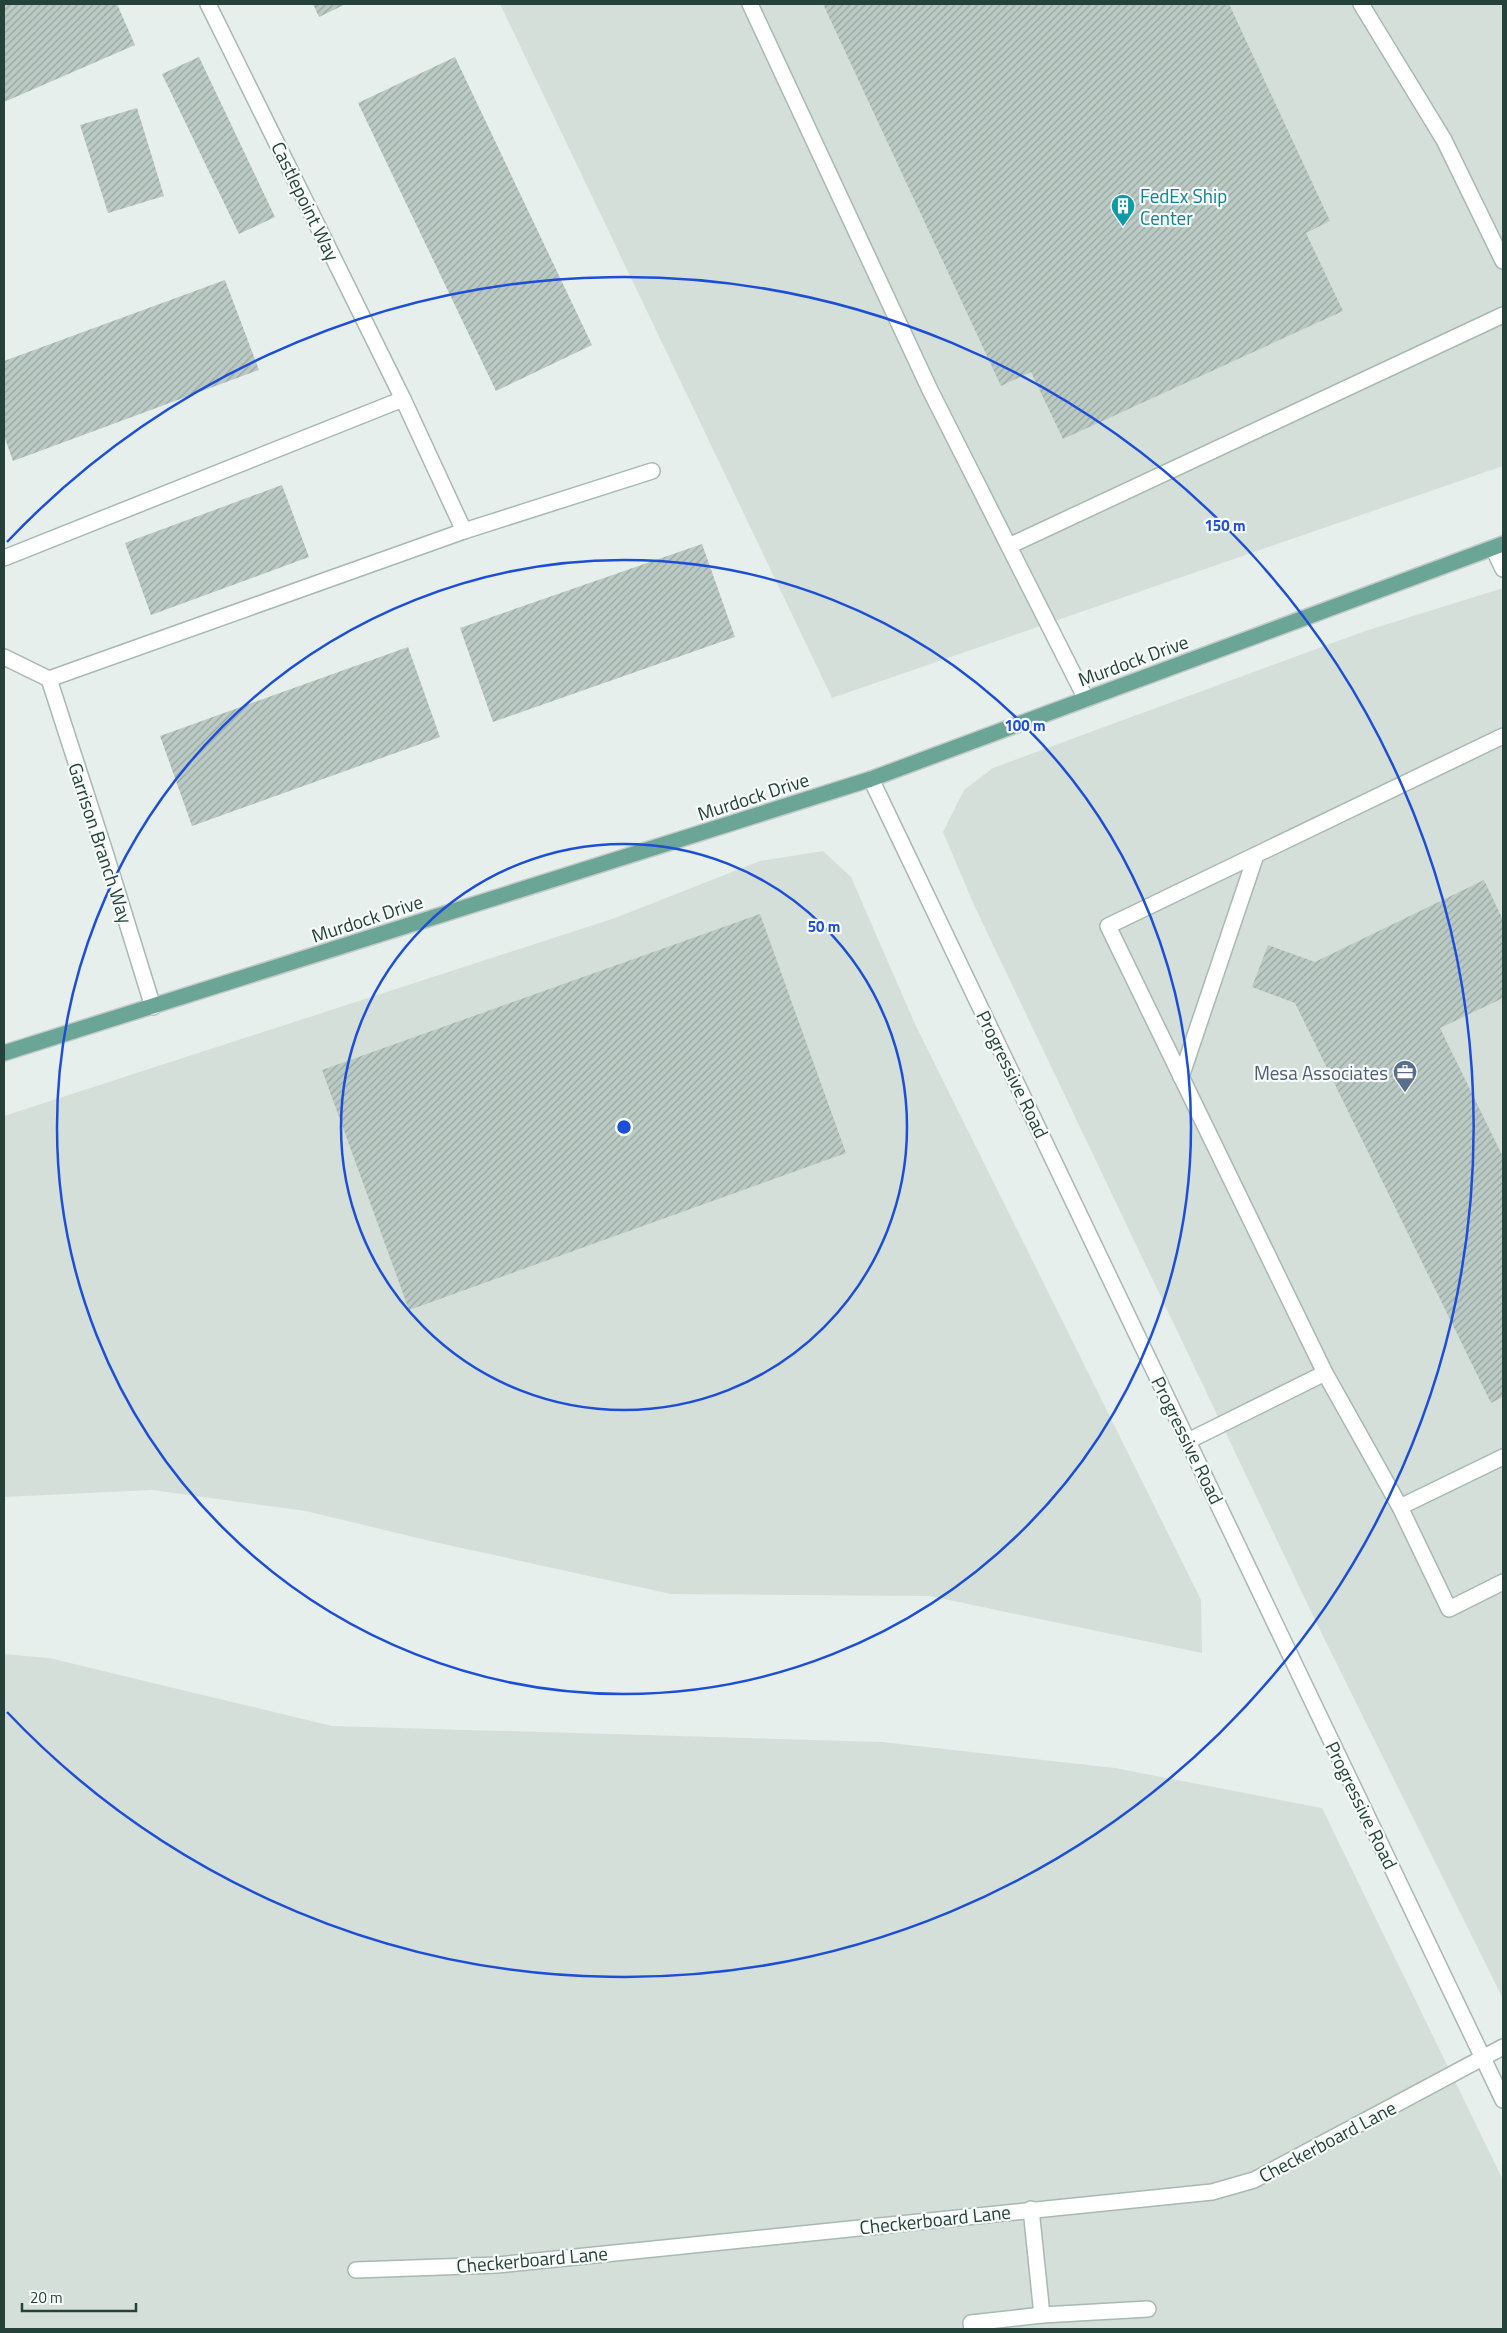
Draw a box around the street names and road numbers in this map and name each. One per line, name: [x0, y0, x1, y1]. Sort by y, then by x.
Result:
street label: Castlepoint Way: [265, 136, 347, 266]
street label: Murdock Drive: [1074, 627, 1192, 693]
street label: Garrison Branch Way: [61, 759, 141, 927]
street label: Murdock Drive: [694, 764, 812, 828]
street label: Murdock Drive: [308, 886, 426, 950]
street label: Progressive Road: [969, 1005, 1057, 1143]
street label: Progressive Road: [1144, 1371, 1232, 1509]
street label: Progressive Road: [1318, 1736, 1406, 1874]
street label: Checkerboard Lane: [1253, 2093, 1401, 2189]
street label: Checkerboard Lane: [858, 2197, 1012, 2241]
street label: Checkerboard Lane: [455, 2238, 609, 2280]

